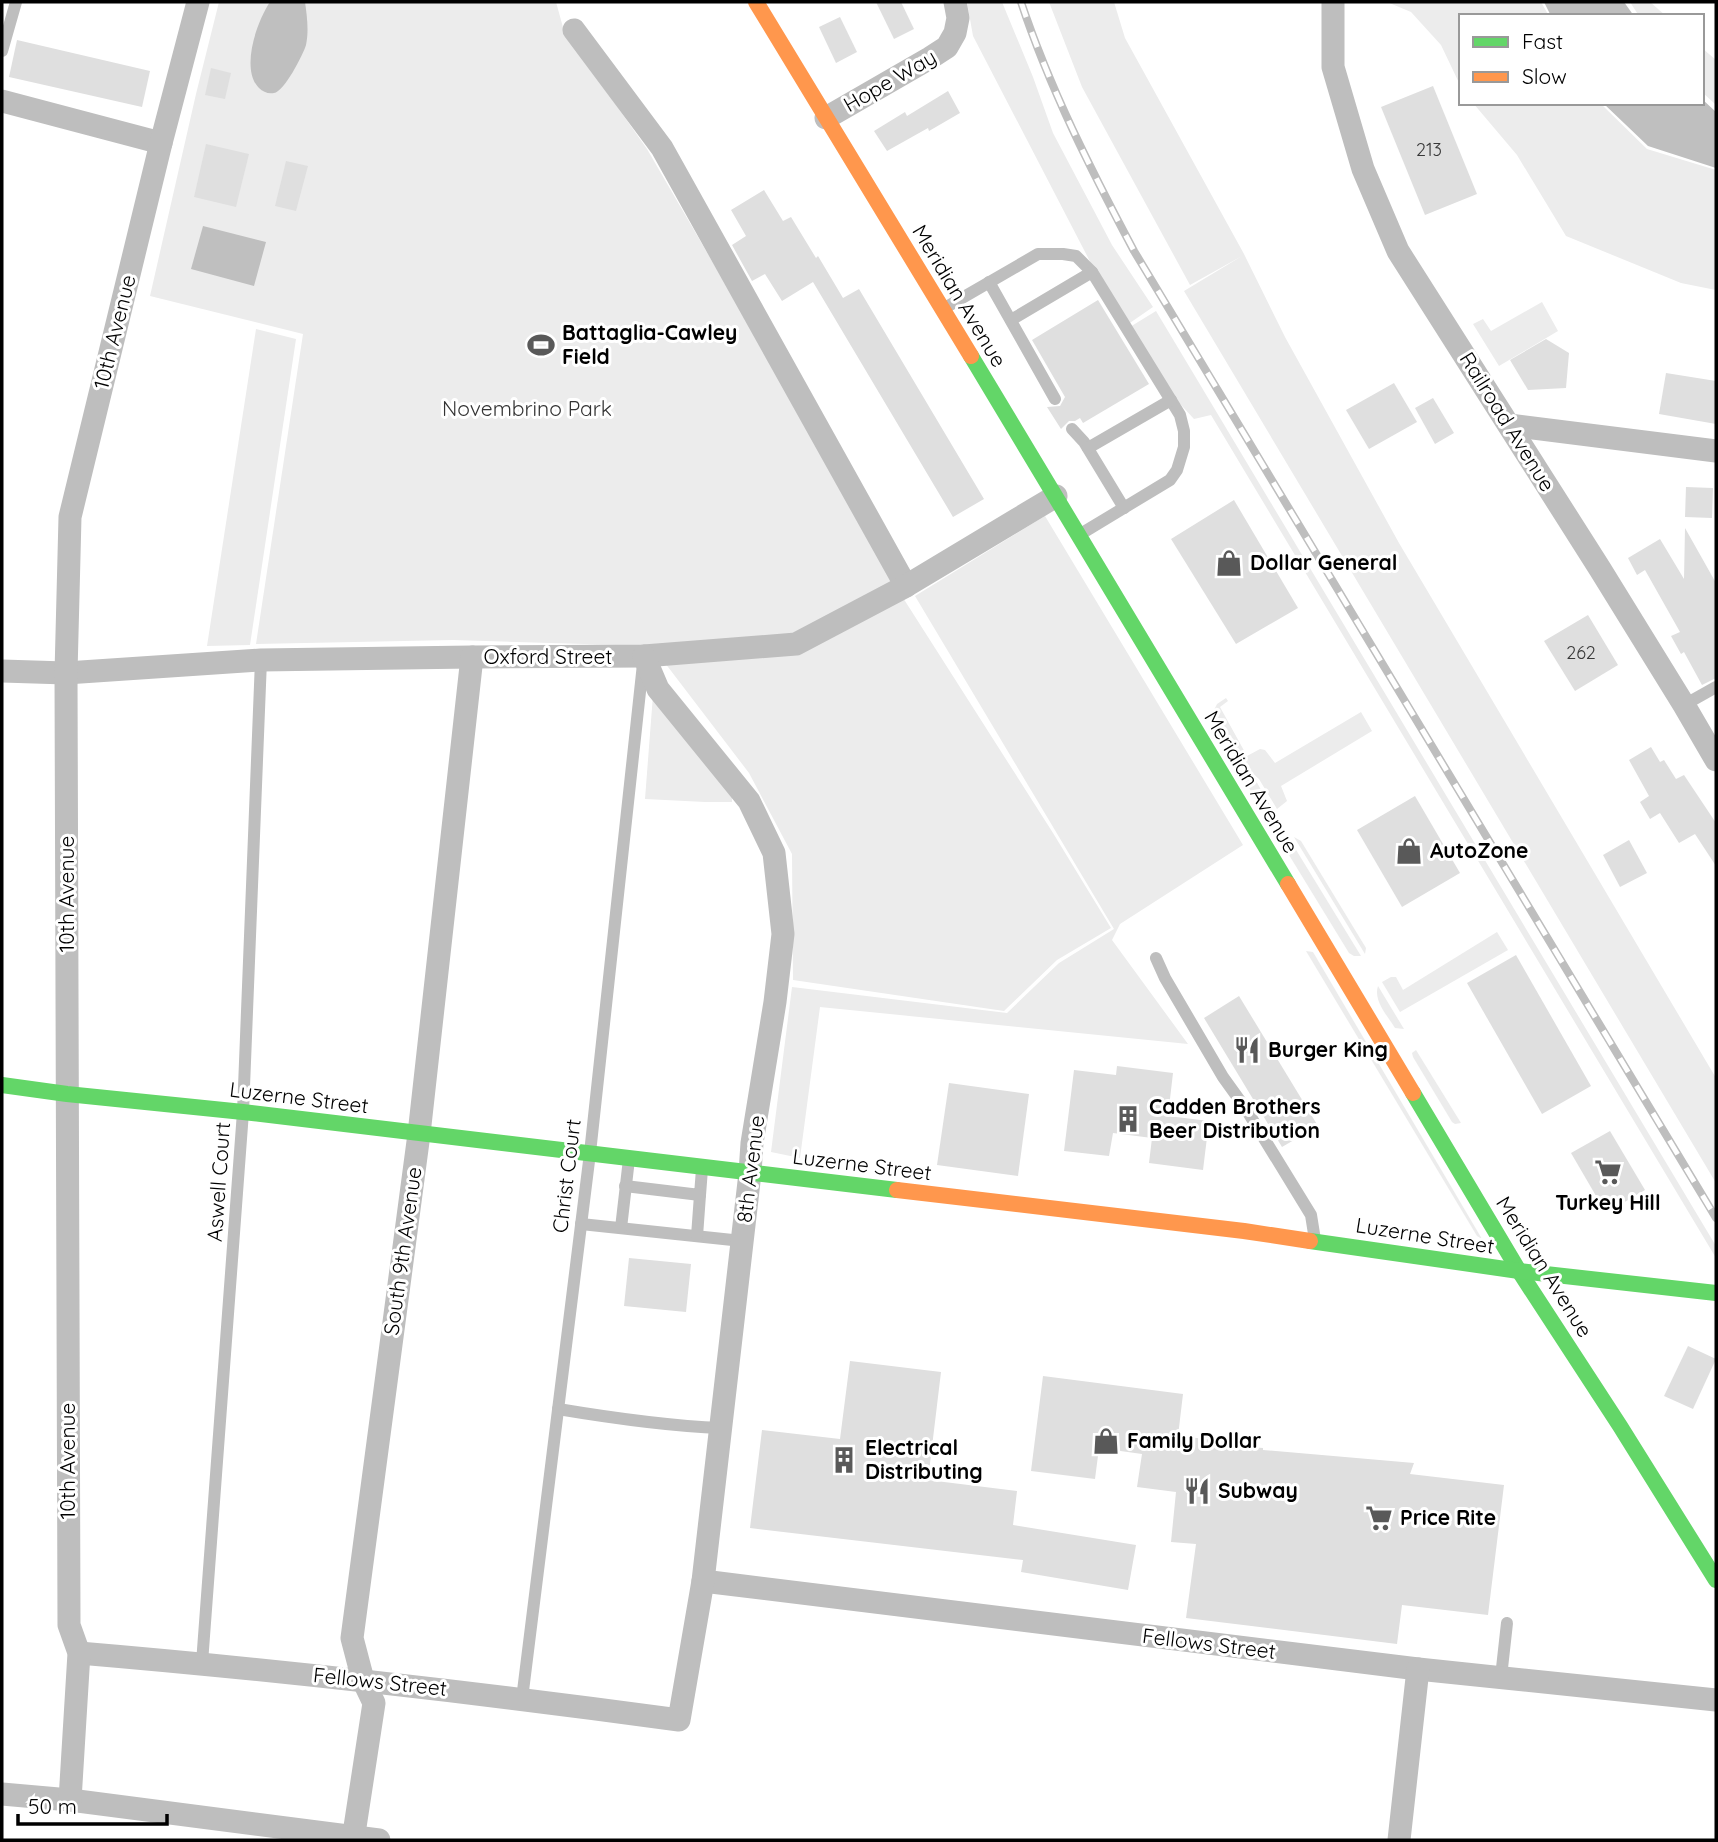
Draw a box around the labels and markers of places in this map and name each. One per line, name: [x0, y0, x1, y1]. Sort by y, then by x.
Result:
place label: Battaglia-Cawley Field: [562, 319, 737, 369]
sports icon: Battaglia-Cawley Field: [526, 330, 556, 360]
shop icon: Dollar General: [1214, 548, 1244, 578]
place label: Dollar General: [1250, 549, 1397, 575]
shop icon: AutoZone: [1394, 836, 1424, 866]
place label: AutoZone: [1430, 837, 1528, 863]
restaurant icon: Burger King: [1232, 1035, 1262, 1065]
place label: Burger King: [1268, 1036, 1388, 1062]
place label: Cadden Brothers Beer Distribution: [1149, 1093, 1321, 1143]
building icon: Cadden Brothers Beer Distribution: [1113, 1104, 1143, 1134]
supermarket icon: Turkey Hill: [1593, 1157, 1623, 1187]
place label: Turkey Hill: [1555, 1189, 1661, 1215]
shop icon: Family Dollar: [1091, 1426, 1121, 1456]
place label: Family Dollar: [1127, 1427, 1261, 1453]
place label: Electrical Distributing: [865, 1434, 983, 1484]
building icon: Electrical Distributing: [829, 1445, 859, 1475]
restaurant icon: Subway: [1182, 1476, 1212, 1506]
place label: Subway: [1218, 1477, 1298, 1503]
supermarket icon: Price Rite: [1364, 1503, 1394, 1533]
place label: Price Rite: [1400, 1504, 1496, 1530]

